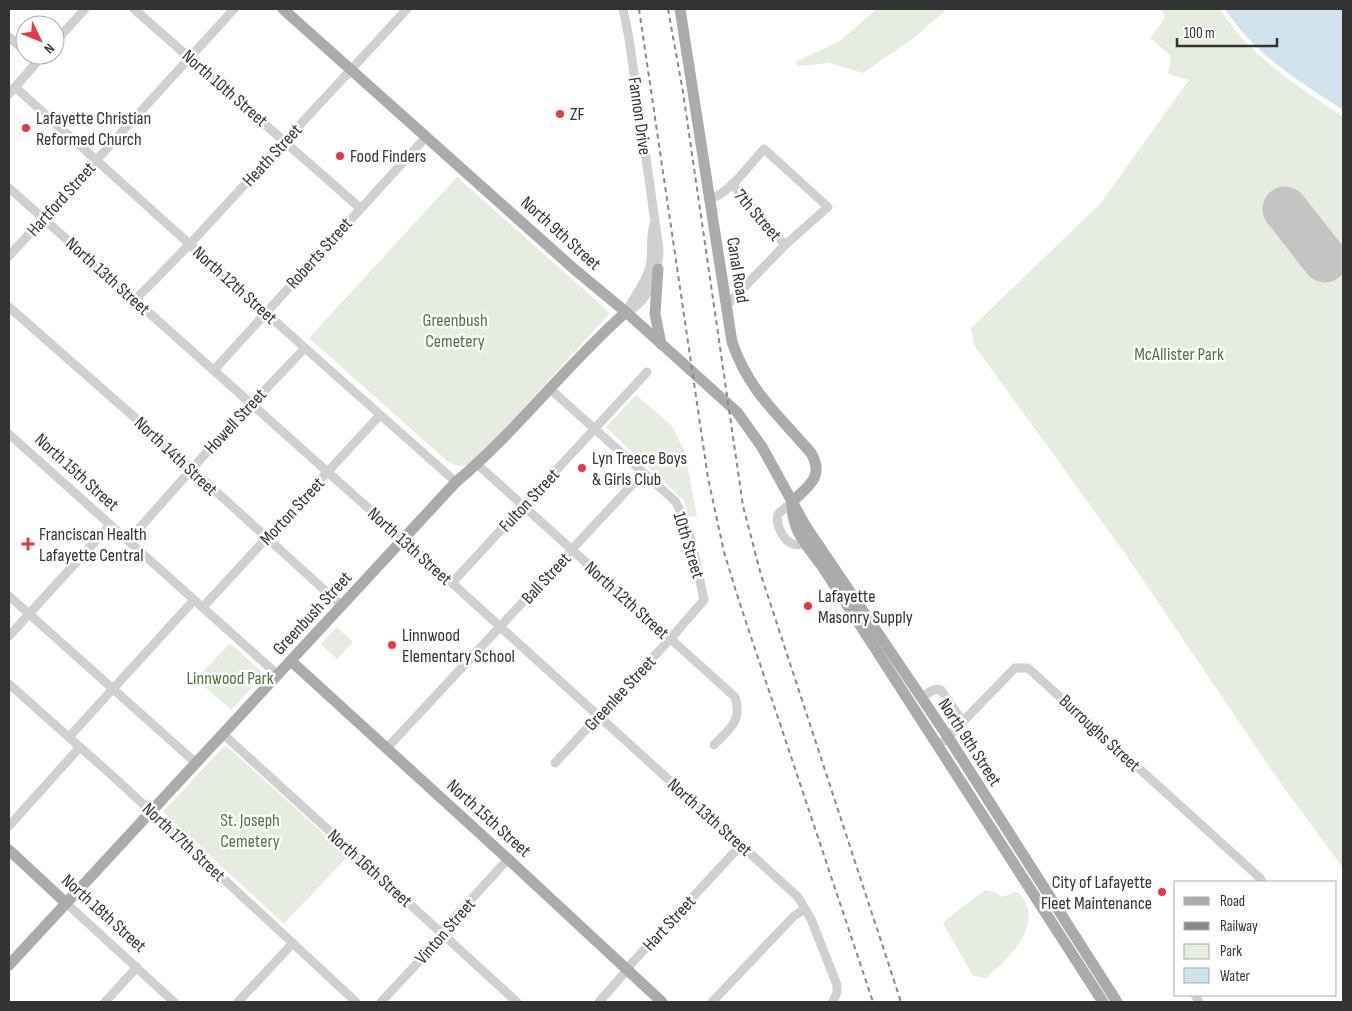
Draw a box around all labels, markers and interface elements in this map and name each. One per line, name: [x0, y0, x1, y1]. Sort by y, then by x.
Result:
north arrow: [15, 15, 65, 65]
scale bar: [1177, 15, 1277, 47]
text: 100 m: [1184, 24, 1215, 43]
text: N: [40, 40, 58, 57]
street label: North 10th Street: [178, 46, 272, 132]
street label: Fannon Drive: [624, 76, 655, 156]
place label: ZF: [570, 104, 585, 125]
place label: Lafayette Christian Reformed Church: [36, 108, 151, 150]
marker: ZF: [554, 108, 566, 120]
street label: Heath Street: [238, 120, 307, 191]
marker: Lafayette Christian Reformed Church: [20, 122, 32, 134]
place label: Food Finders: [350, 146, 426, 167]
marker: Food Finders: [334, 150, 346, 162]
street label: Hartford Street: [23, 158, 100, 241]
street label: 7th Street: [730, 185, 786, 246]
street label: North 9th Street: [516, 192, 605, 275]
street label: Roberts Street: [282, 213, 357, 293]
street label: North 13th Street: [61, 233, 154, 320]
street label: Canal Road: [722, 236, 753, 304]
street label: North 12th Street: [188, 242, 281, 329]
park label: Greenbush Cemetery: [422, 310, 488, 352]
park label: McAllister Park: [1134, 344, 1224, 365]
street label: Howell Street: [200, 384, 271, 458]
street label: North 14th Street: [130, 413, 222, 501]
street label: North 15th Street: [30, 429, 123, 516]
place label: Lyn Treece Boys & Girls Club: [592, 448, 687, 490]
marker: Lyn Treece Boys & Girls Club: [576, 462, 588, 474]
street label: Fulton Street: [495, 464, 564, 536]
street label: Morton Street: [256, 473, 329, 550]
street label: North 13th Street: [363, 503, 456, 590]
street label: 10th Street: [668, 509, 709, 581]
place label: Franciscan Health Lafayette Central: [39, 524, 147, 566]
marker: Franciscan Health Lafayette Central: [21, 537, 35, 551]
street label: Ball Street: [517, 548, 576, 608]
street label: North 12th Street: [580, 557, 673, 644]
street label: Greenbush Street: [269, 567, 357, 659]
place label: Lafayette Masonry Supply: [818, 586, 913, 628]
marker: Lafayette Masonry Supply: [802, 600, 814, 612]
place label: Linnwood Elementary School: [402, 625, 515, 667]
marker: Linnwood Elementary School: [386, 639, 398, 651]
street label: Greenlee Street: [580, 651, 661, 735]
park label: Linnwood Park: [186, 668, 274, 689]
street label: Burroughs Street: [1055, 691, 1145, 776]
street label: North 9th Street: [933, 695, 1006, 790]
street label: North 13th Street: [663, 774, 756, 861]
street label: North 15th Street: [442, 775, 535, 862]
street label: North 17th Street: [138, 799, 230, 886]
park label: St. Joseph Cemetery: [220, 810, 280, 852]
street label: North 16th Street: [323, 825, 417, 912]
street label: North 18th Street: [57, 870, 151, 957]
place label: City of Lafayette Fleet Maintenance: [1041, 872, 1152, 914]
legend: [1174, 881, 1337, 996]
marker: City of Lafayette Fleet Maintenance: [1156, 886, 1168, 898]
street label: Hart Street: [639, 891, 701, 955]
text: Road: [1220, 892, 1245, 911]
street label: Vinton Street: [411, 894, 480, 969]
text: Railway: [1220, 917, 1258, 936]
text: Park: [1220, 942, 1242, 961]
text: Water: [1220, 967, 1251, 986]

